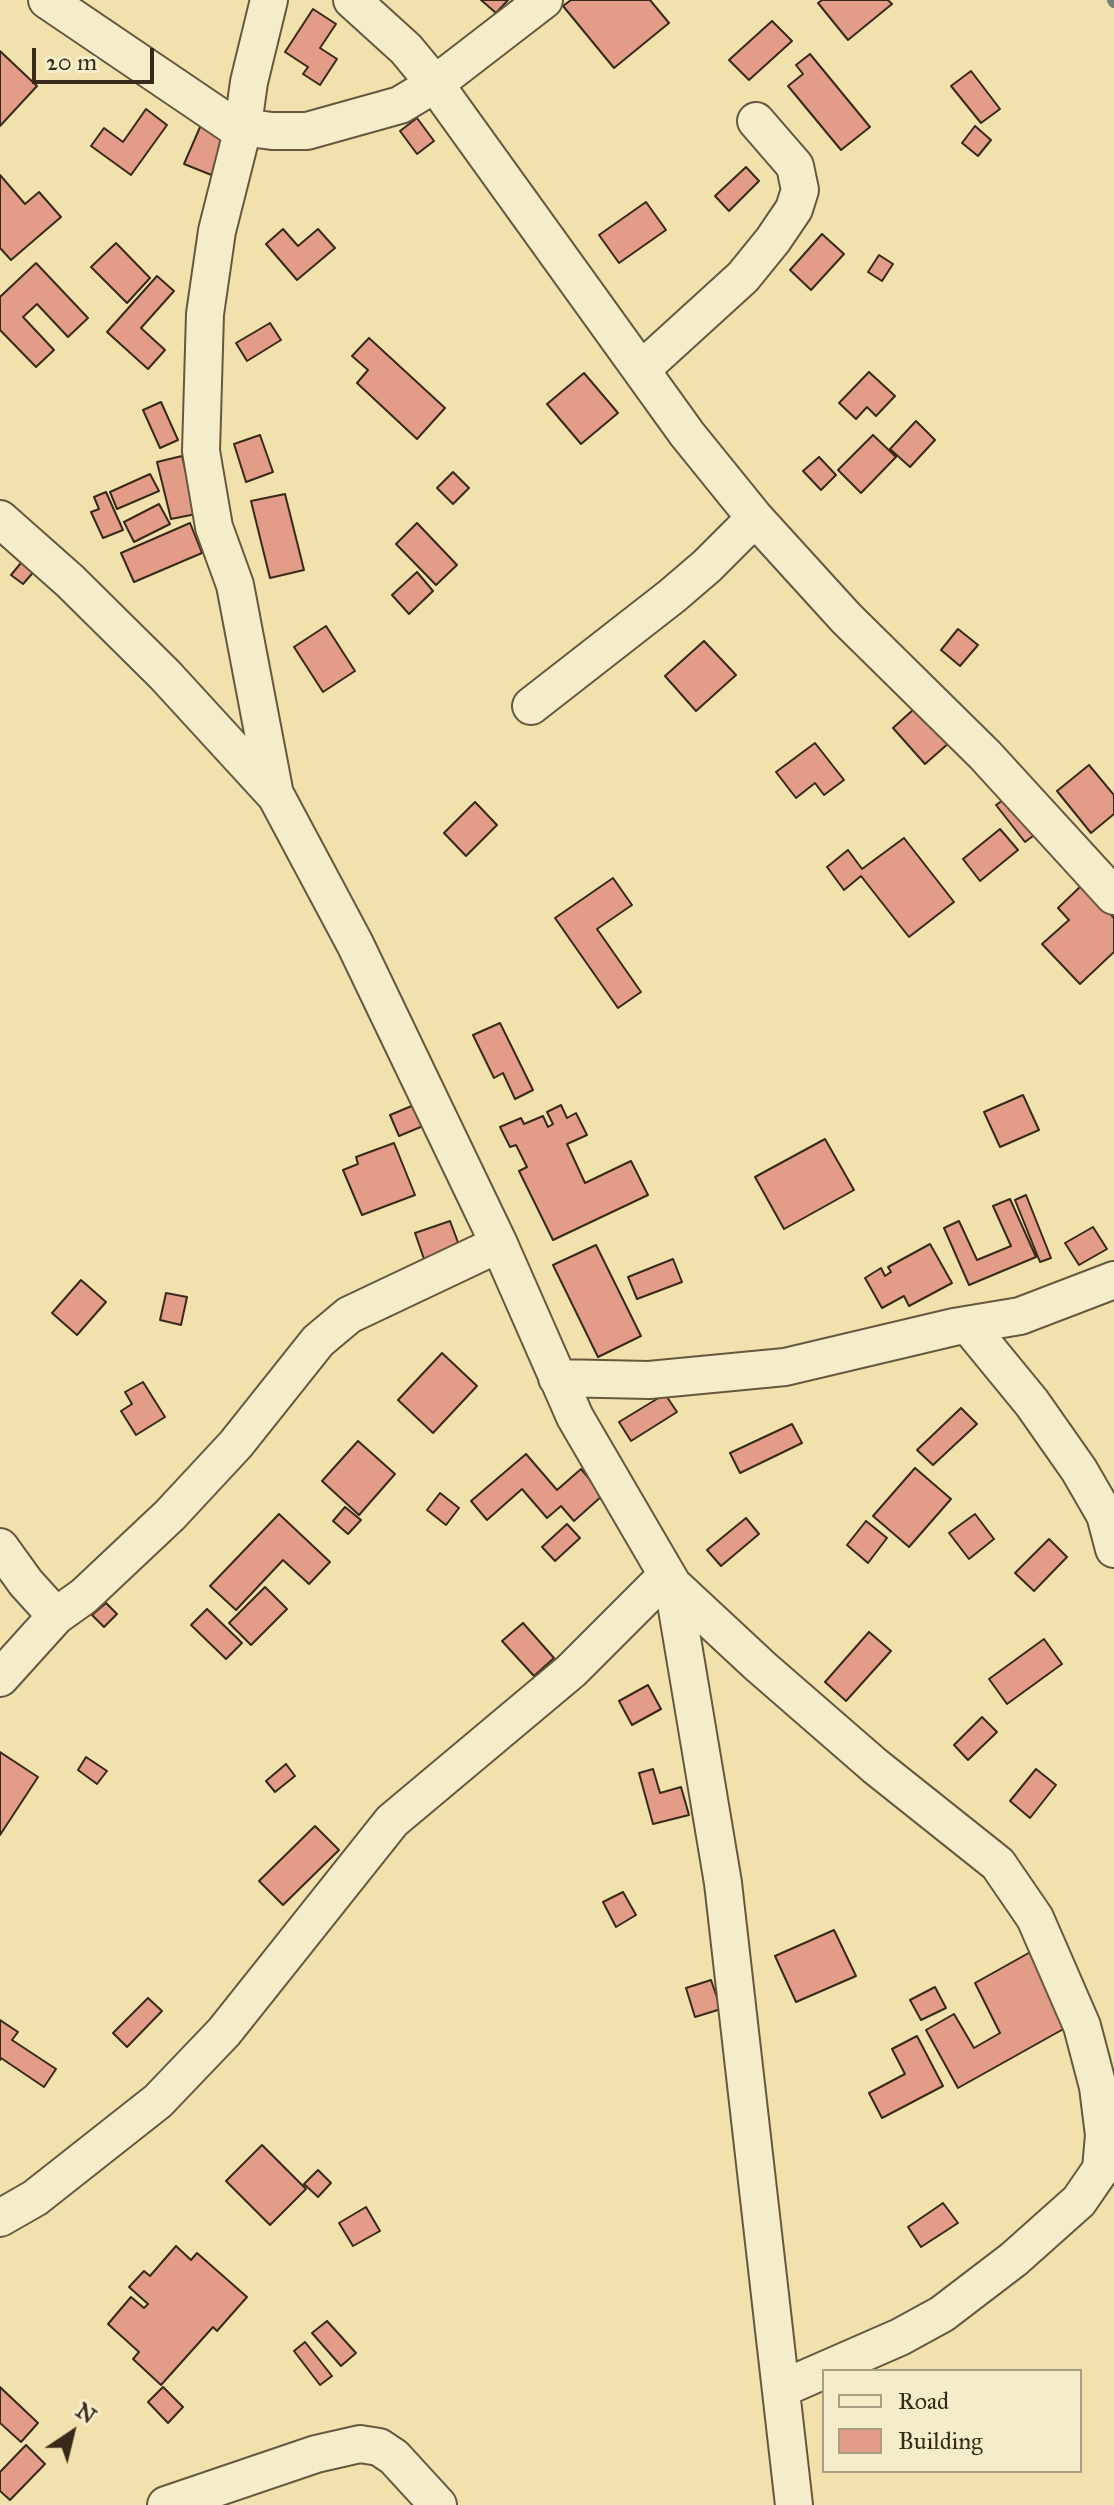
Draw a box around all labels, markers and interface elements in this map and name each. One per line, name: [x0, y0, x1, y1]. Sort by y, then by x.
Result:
scale bar: [36, 32, 158, 82]
text: 20 m: [46, 47, 97, 77]
legend: [822, 2369, 1082, 2473]
text: Road: [898, 2386, 949, 2416]
north arrow: [32, 2393, 112, 2473]
text: N: [71, 2397, 101, 2429]
text: Building: [898, 2426, 983, 2456]

